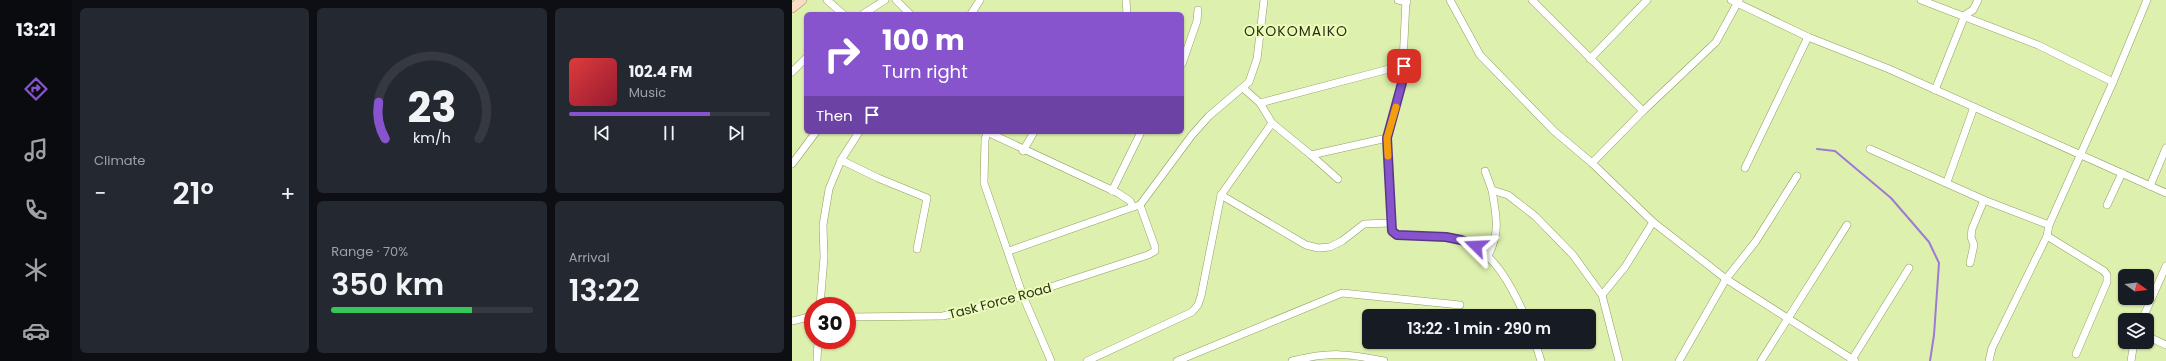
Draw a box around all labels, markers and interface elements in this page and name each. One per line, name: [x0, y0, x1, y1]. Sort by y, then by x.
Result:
text: 13:21: [16, 17, 56, 42]
text: 100 m: [882, 21, 965, 60]
district label: OKOKOMAIKO: [1244, 21, 1348, 41]
icon: right: [816, 28, 868, 80]
pin: [1387, 49, 1421, 83]
icon: arrive: [1393, 55, 1415, 77]
text: Turn right: [882, 59, 968, 84]
text: 102.4 FM: [629, 61, 692, 82]
icon: directions: [22, 75, 50, 103]
text: 23: [408, 77, 456, 136]
text: Music: [629, 83, 666, 102]
icon: arrive: [861, 104, 883, 126]
text: Then: [816, 105, 853, 126]
icon: previous: [591, 122, 613, 144]
icon: pause: [658, 122, 680, 144]
icon: next: [725, 122, 747, 144]
text: km/h: [413, 127, 451, 147]
icon: music: [22, 136, 50, 164]
text: Climate: [94, 151, 145, 170]
text: 21°: [173, 172, 214, 215]
text: −: [94, 178, 106, 209]
text: +: [280, 178, 295, 209]
icon: phone: [22, 196, 50, 224]
position arrow: [1455, 225, 1497, 267]
text: Range · 70%: [331, 242, 408, 261]
text: Arrival: [569, 248, 610, 267]
icon: climate: [22, 256, 50, 284]
text: 350 km: [331, 263, 444, 306]
text: 13:22: [569, 269, 640, 312]
north arrow: [2118, 269, 2154, 305]
map controls: [2118, 269, 2154, 349]
street label: Task Force Road: [946, 278, 1054, 324]
speed limit sign: 30: [804, 297, 856, 349]
button: layers: [2118, 313, 2154, 349]
icon: car: [22, 317, 50, 345]
text: 13:22 · 1 min · 290 m: [1407, 318, 1551, 339]

